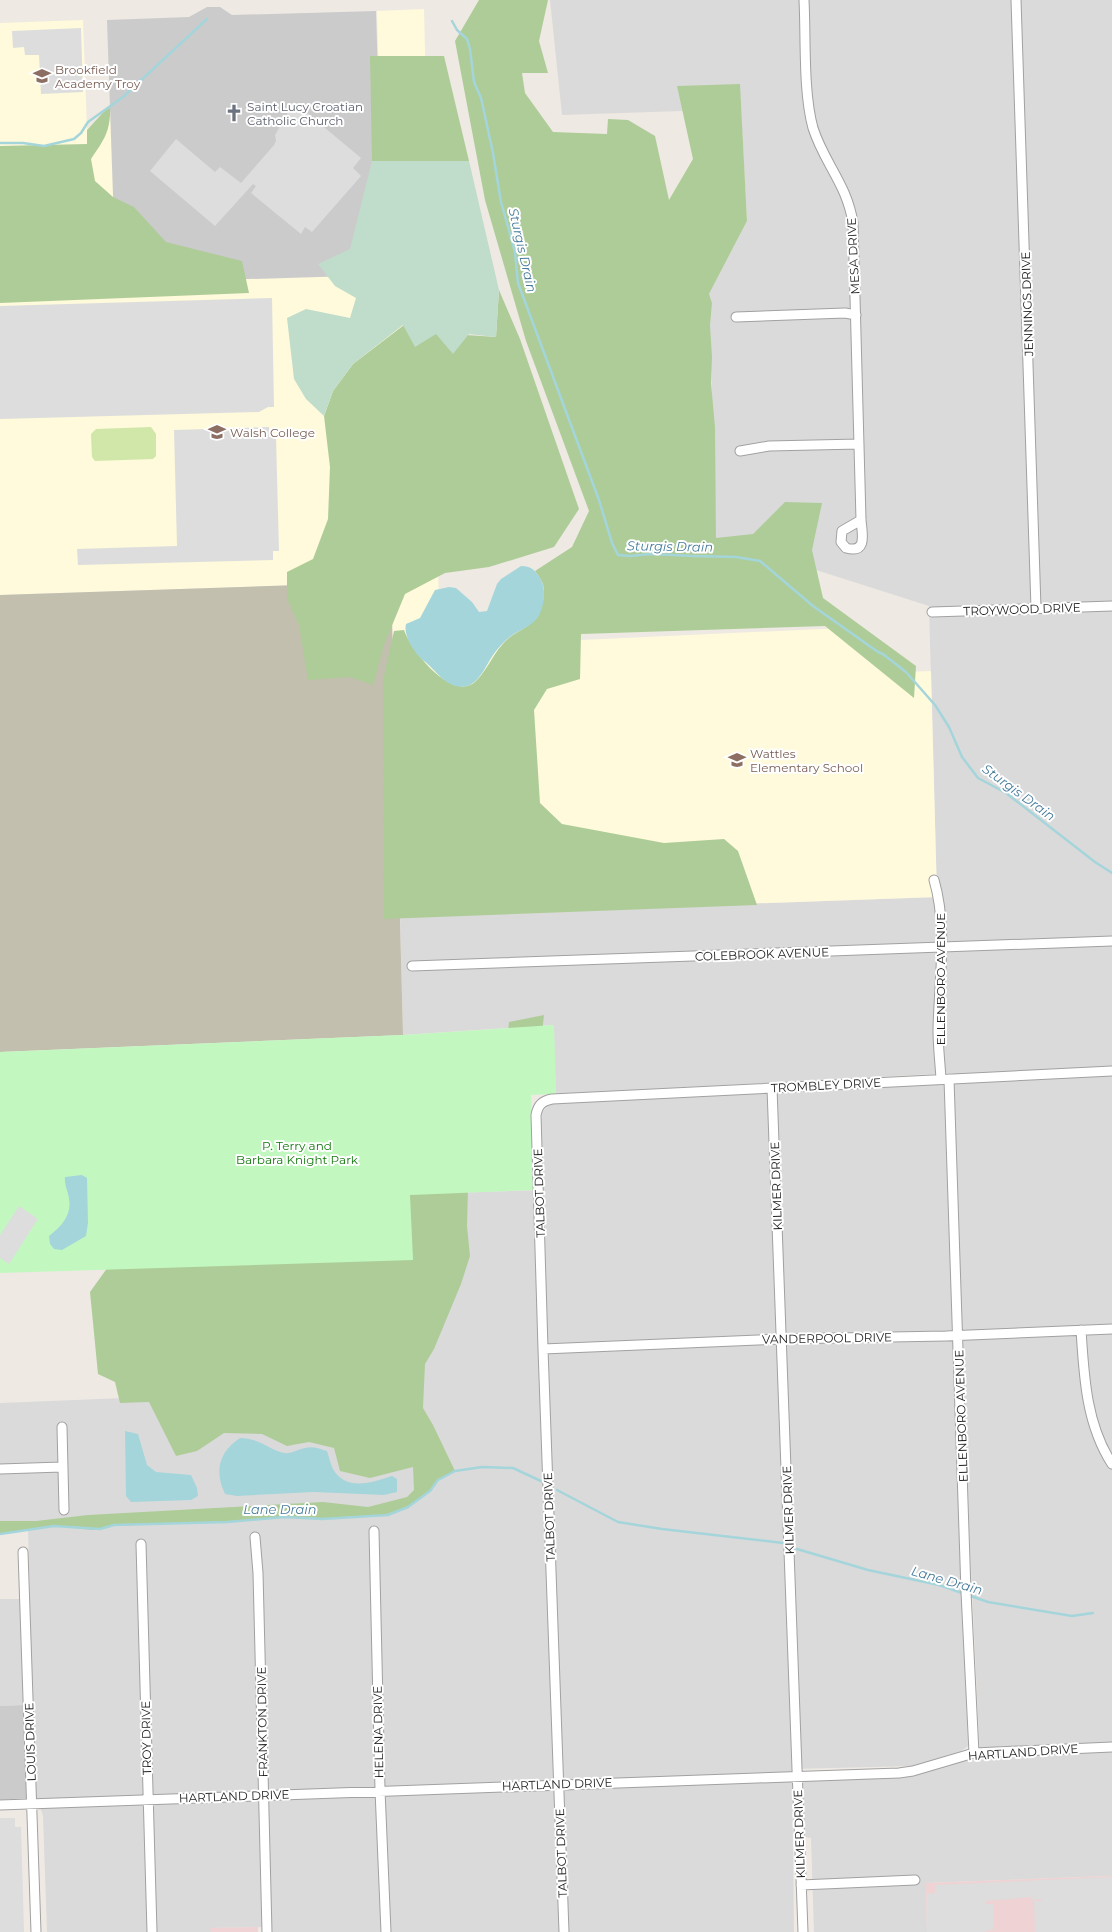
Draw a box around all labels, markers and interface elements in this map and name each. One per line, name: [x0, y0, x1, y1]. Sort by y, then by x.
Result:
place label: Brookfield Academy Troy: [55, 62, 141, 91]
school or university icon: Brookfield Academy Troy: [32, 66, 52, 86]
place label: Saint Lucy Croatian Catholic Church: [247, 99, 363, 128]
church icon: Saint Lucy Croatian Catholic Church: [224, 103, 244, 123]
water label: Sturgis Drain: [506, 206, 540, 294]
street label: MESA DRIVE: [843, 217, 863, 295]
street label: JENNINGS DRIVE: [1018, 251, 1036, 358]
school or university icon: Walsh College: [207, 422, 227, 442]
place label: Walsh College: [230, 425, 315, 440]
water label: Sturgis Drain: [627, 537, 713, 555]
street label: TROYWOOD DRIVE: [963, 599, 1081, 619]
place label: Wattles Elementary School: [750, 746, 863, 775]
school or university icon: Wattles Elementary School: [727, 750, 747, 770]
water label: Sturgis Drain: [979, 760, 1059, 824]
street label: ELLENBORO AVENUE: [933, 913, 948, 1045]
street label: COLEBROOK AVENUE: [695, 944, 829, 964]
street label: TROMBLEY DRIVE: [771, 1075, 881, 1095]
park label: P. Terry and Barbara Knight Park: [236, 1138, 359, 1167]
street label: KILMER DRIVE: [767, 1141, 785, 1231]
street label: TALBOT DRIVE: [530, 1148, 548, 1238]
street label: VANDERPOOL DRIVE: [762, 1329, 892, 1347]
street label: ELLENBORO AVENUE: [951, 1349, 971, 1483]
street label: KILMER DRIVE: [779, 1465, 797, 1555]
street label: TALBOT DRIVE: [540, 1472, 558, 1562]
water label: Lane Drain: [243, 1501, 317, 1517]
water label: Lane Drain: [910, 1562, 984, 1598]
street label: FRANKTON DRIVE: [254, 1666, 270, 1778]
street label: HELENA DRIVE: [370, 1686, 386, 1778]
street label: TROY DRIVE: [138, 1701, 154, 1775]
street label: LOUIS DRIVE: [21, 1702, 39, 1782]
street label: HARTLAND DRIVE: [967, 1741, 1079, 1763]
street label: HARTLAND DRIVE: [501, 1775, 613, 1793]
street label: HARTLAND DRIVE: [178, 1787, 290, 1805]
street label: KILMER DRIVE: [790, 1789, 808, 1879]
street label: TALBOT DRIVE: [552, 1808, 570, 1898]

